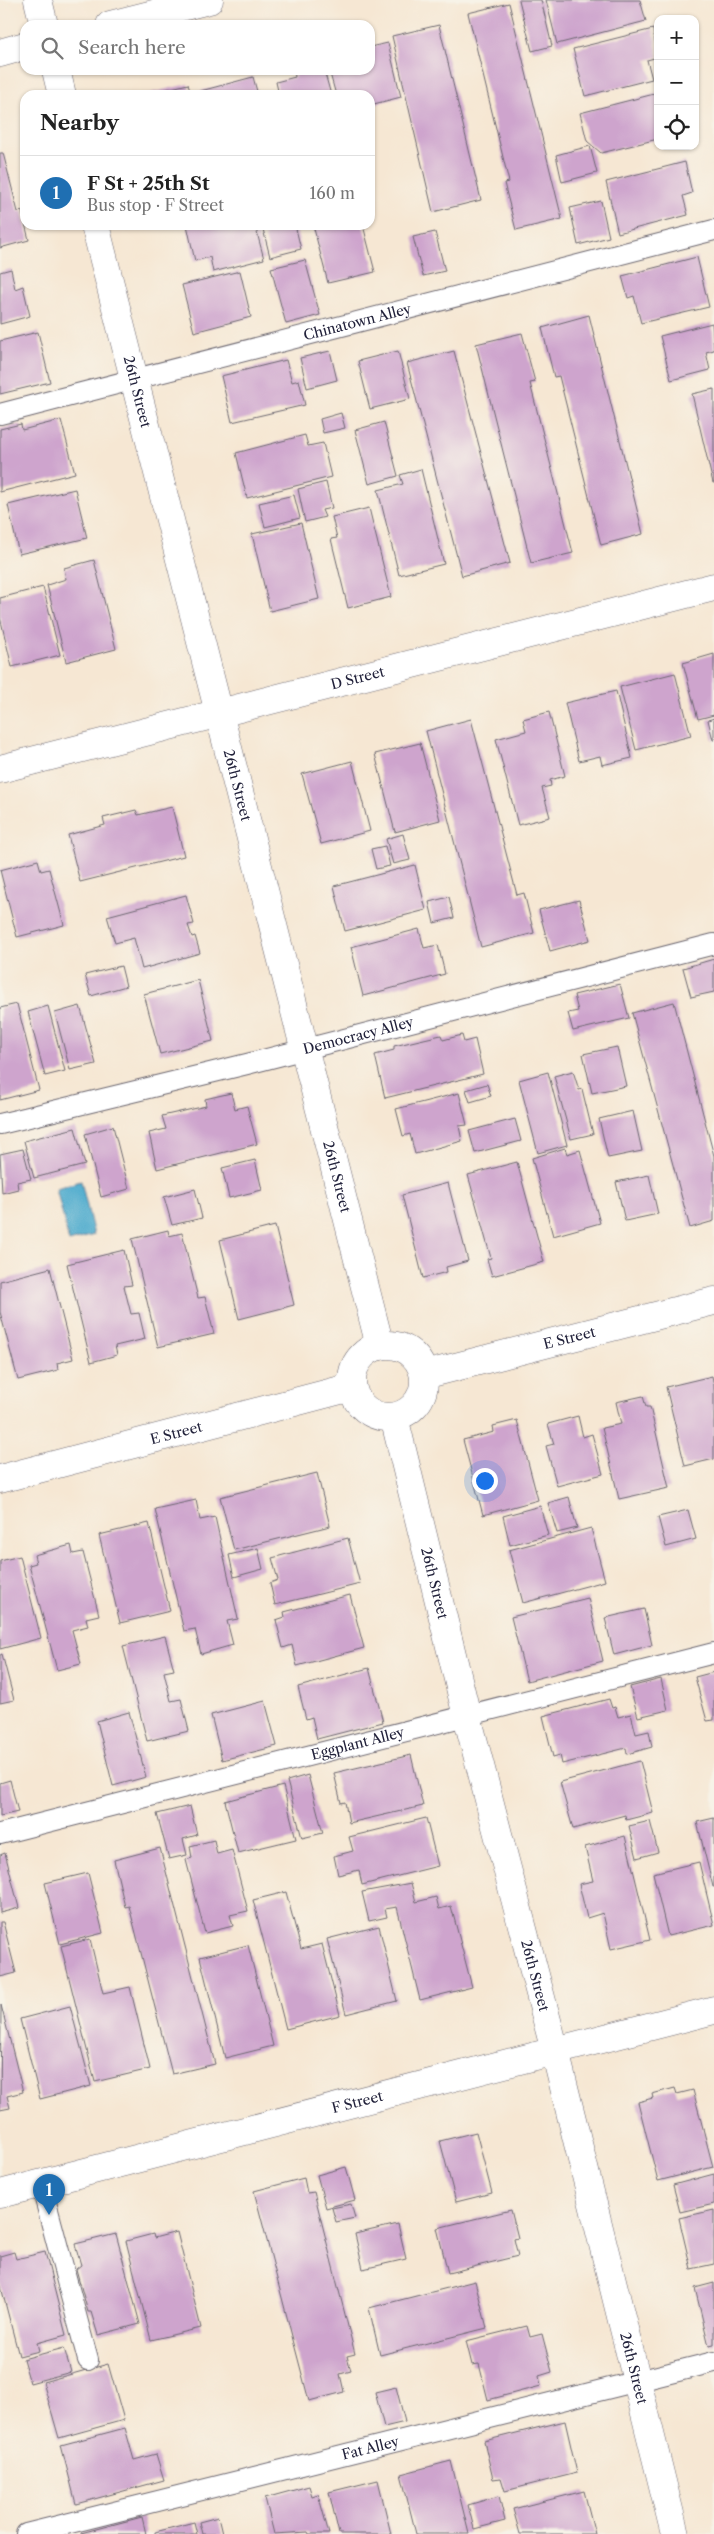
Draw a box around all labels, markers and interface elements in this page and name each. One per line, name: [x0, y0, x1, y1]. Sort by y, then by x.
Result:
map controls: [654, 15, 699, 150]
button: +: [654, 15, 699, 60]
search box: [20, 20, 375, 75]
icon: search: [38, 34, 66, 62]
text: Search here: [78, 36, 186, 59]
button: −: [654, 60, 699, 105]
button: locate: [654, 105, 699, 150]
text: Nearby: [40, 110, 119, 135]
text: F St + 25th St: [87, 172, 210, 195]
text: 1: [52, 183, 60, 203]
text: 160 m: [310, 183, 355, 203]
text: Bus stop · F Street: [87, 195, 224, 215]
street label: Chinatown Alley: [301, 299, 413, 344]
street label: 26th Street: [120, 354, 155, 430]
street label: D Street: [329, 662, 386, 693]
street label: 26th Street: [220, 747, 255, 823]
street label: Democracy Alley: [301, 1013, 415, 1058]
street label: 26th Street: [319, 1139, 355, 1215]
street label: E Street: [541, 1323, 597, 1353]
street label: E Street: [148, 1418, 204, 1448]
your location: [472, 1468, 498, 1494]
street label: 26th Street: [417, 1545, 452, 1621]
street label: Eggplant Alley: [309, 1723, 406, 1764]
street label: 26th Street: [517, 1938, 553, 2013]
street label: F Street: [330, 2087, 385, 2117]
pin: 1: [33, 2174, 65, 2215]
street label: 26th Street: [616, 2330, 651, 2406]
street label: Fat Alley: [340, 2432, 401, 2464]

